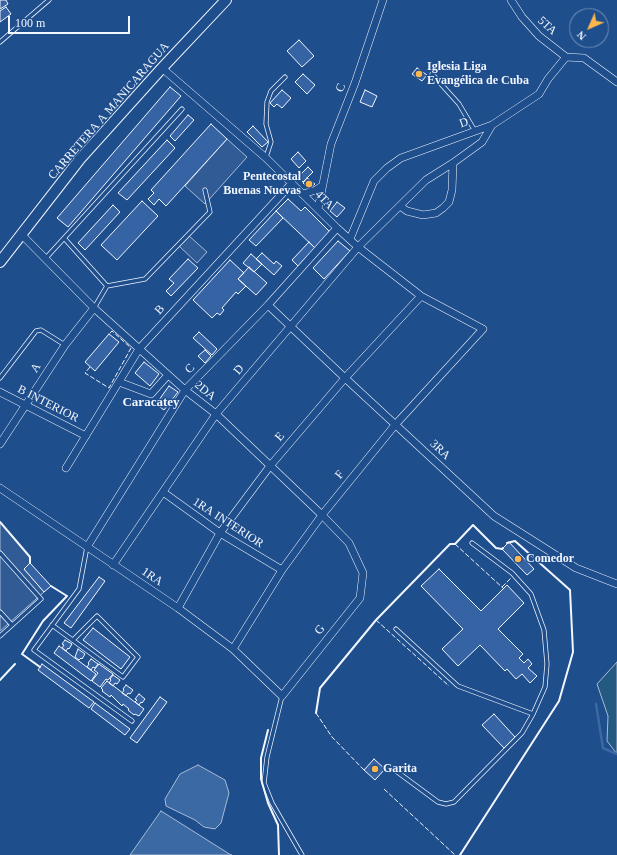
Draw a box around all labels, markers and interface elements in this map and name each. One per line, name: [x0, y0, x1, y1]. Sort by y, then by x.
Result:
scale bar: [10, 8, 132, 34]
north arrow: [569, 8, 609, 48]
street label: 5TA: [534, 14, 560, 38]
text: 100 m: [15, 16, 45, 30]
text: N: [574, 29, 588, 43]
street label: CARRETERA A MANICARAGUA: [45, 39, 173, 183]
place label: Iglesia Liga Evangélica de Cuba: [427, 60, 529, 88]
marker: Iglesia Liga Evangélica de Cuba: [414, 69, 424, 79]
street label: C: [333, 82, 349, 94]
street label: D: [457, 115, 471, 131]
place label: Pentecostal Buenas Nuevas: [223, 170, 301, 198]
marker: Pentecostal Buenas Nuevas: [304, 179, 314, 189]
street label: 4TA: [312, 187, 336, 213]
street label: B: [152, 302, 168, 318]
street label: A: [28, 360, 44, 376]
street label: C: [182, 361, 198, 377]
street label: D: [231, 362, 247, 378]
street label: 2DA: [191, 378, 219, 404]
street label: B INTERIOR: [15, 382, 81, 426]
district label: Caracatey: [122, 395, 180, 411]
street label: E: [272, 430, 288, 444]
street label: 3RA: [427, 437, 453, 463]
street label: F: [332, 468, 348, 482]
street label: 1RA INTERIOR: [190, 495, 266, 551]
place label: Comedor: [526, 552, 574, 566]
marker: Comedor: [513, 554, 523, 564]
street label: 1RA: [139, 565, 165, 589]
street label: G: [312, 622, 328, 638]
place label: Garita: [383, 762, 417, 776]
marker: Garita: [370, 764, 380, 774]

